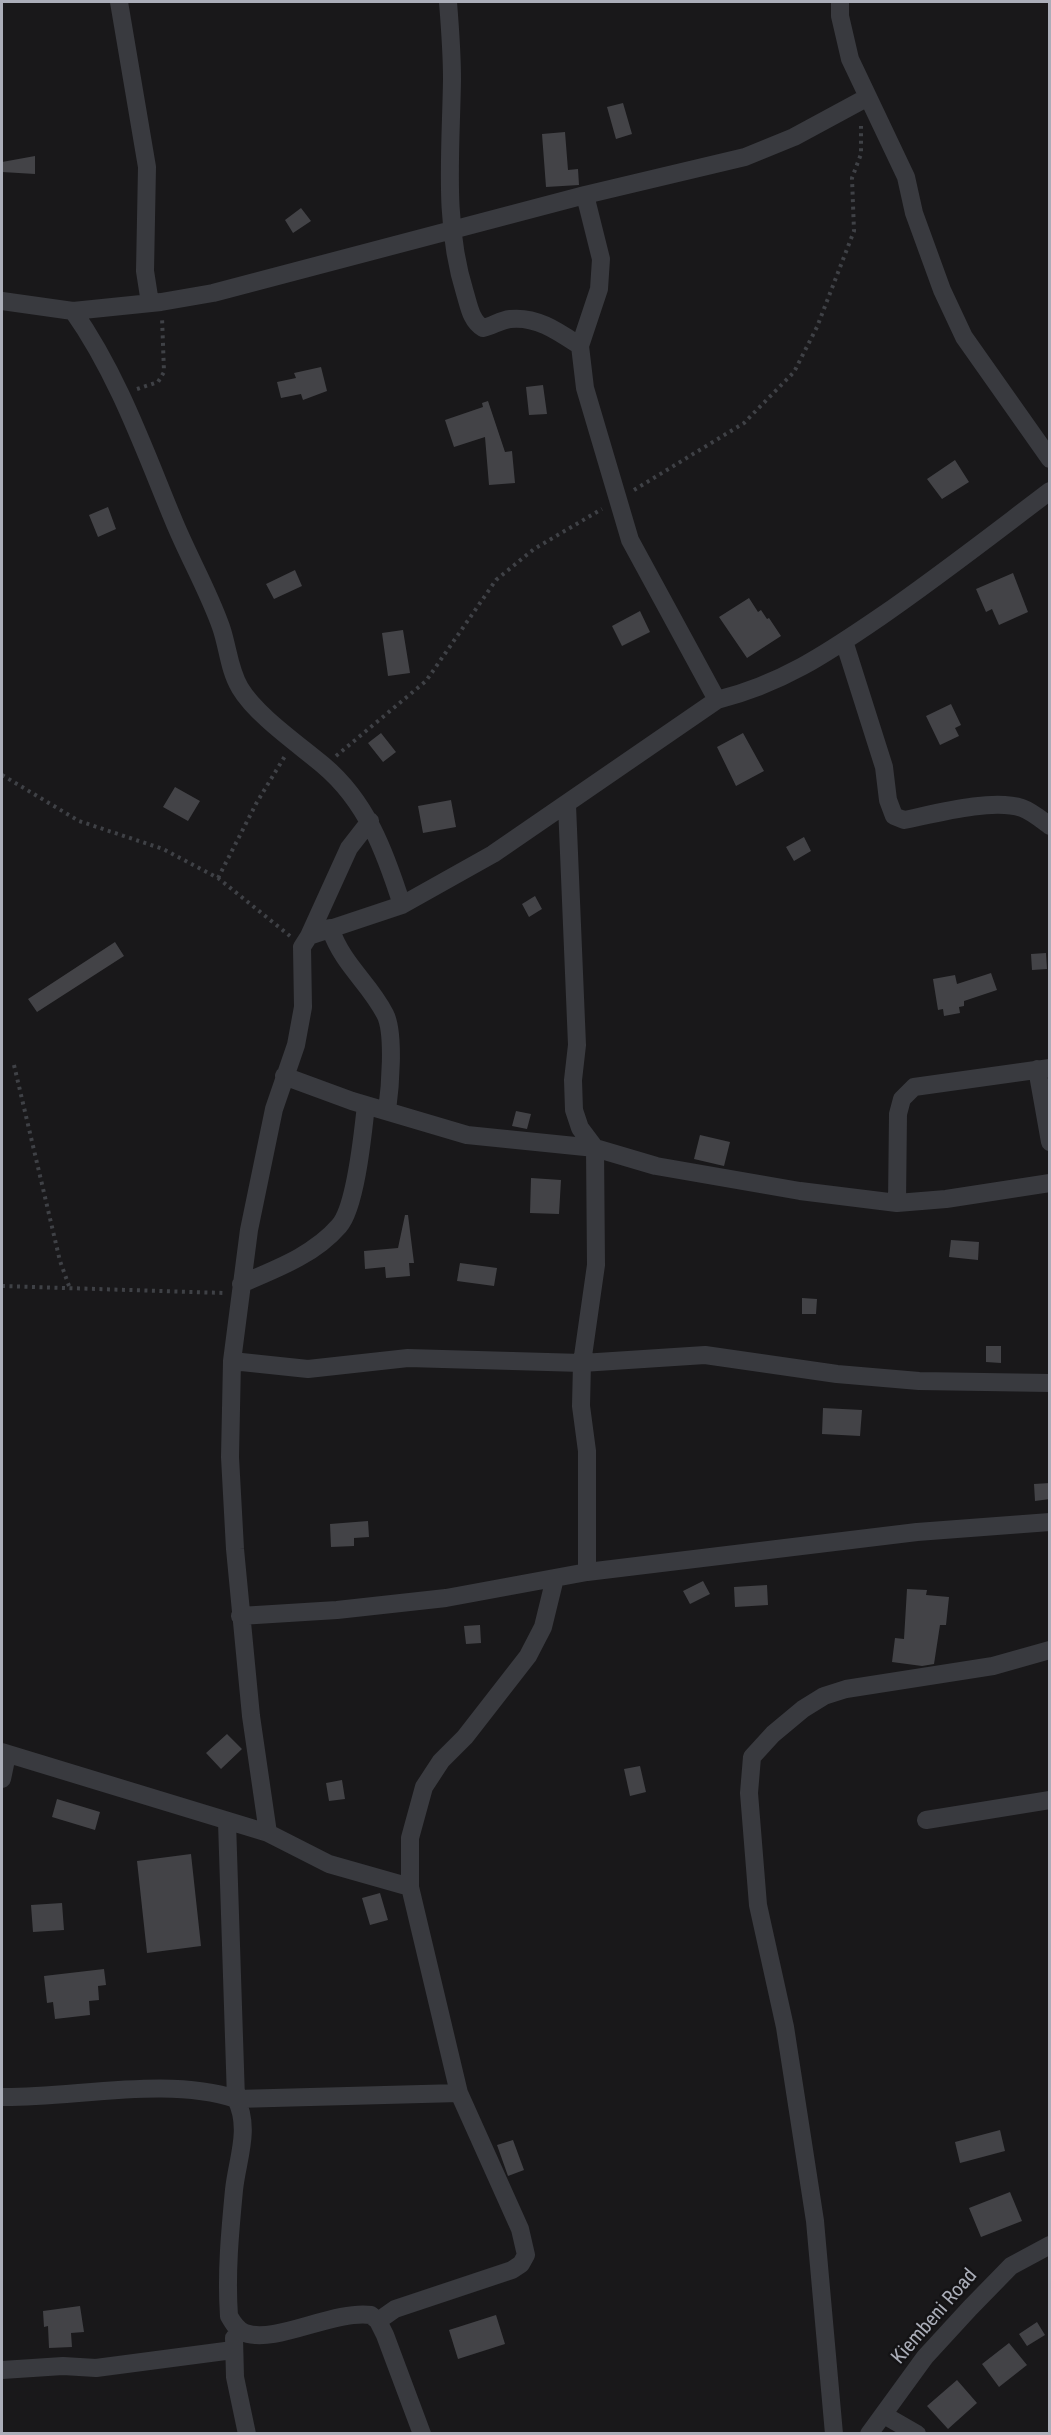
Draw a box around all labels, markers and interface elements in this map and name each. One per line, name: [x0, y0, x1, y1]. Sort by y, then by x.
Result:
street label: Kiembeni Road: [887, 2265, 983, 2369]

